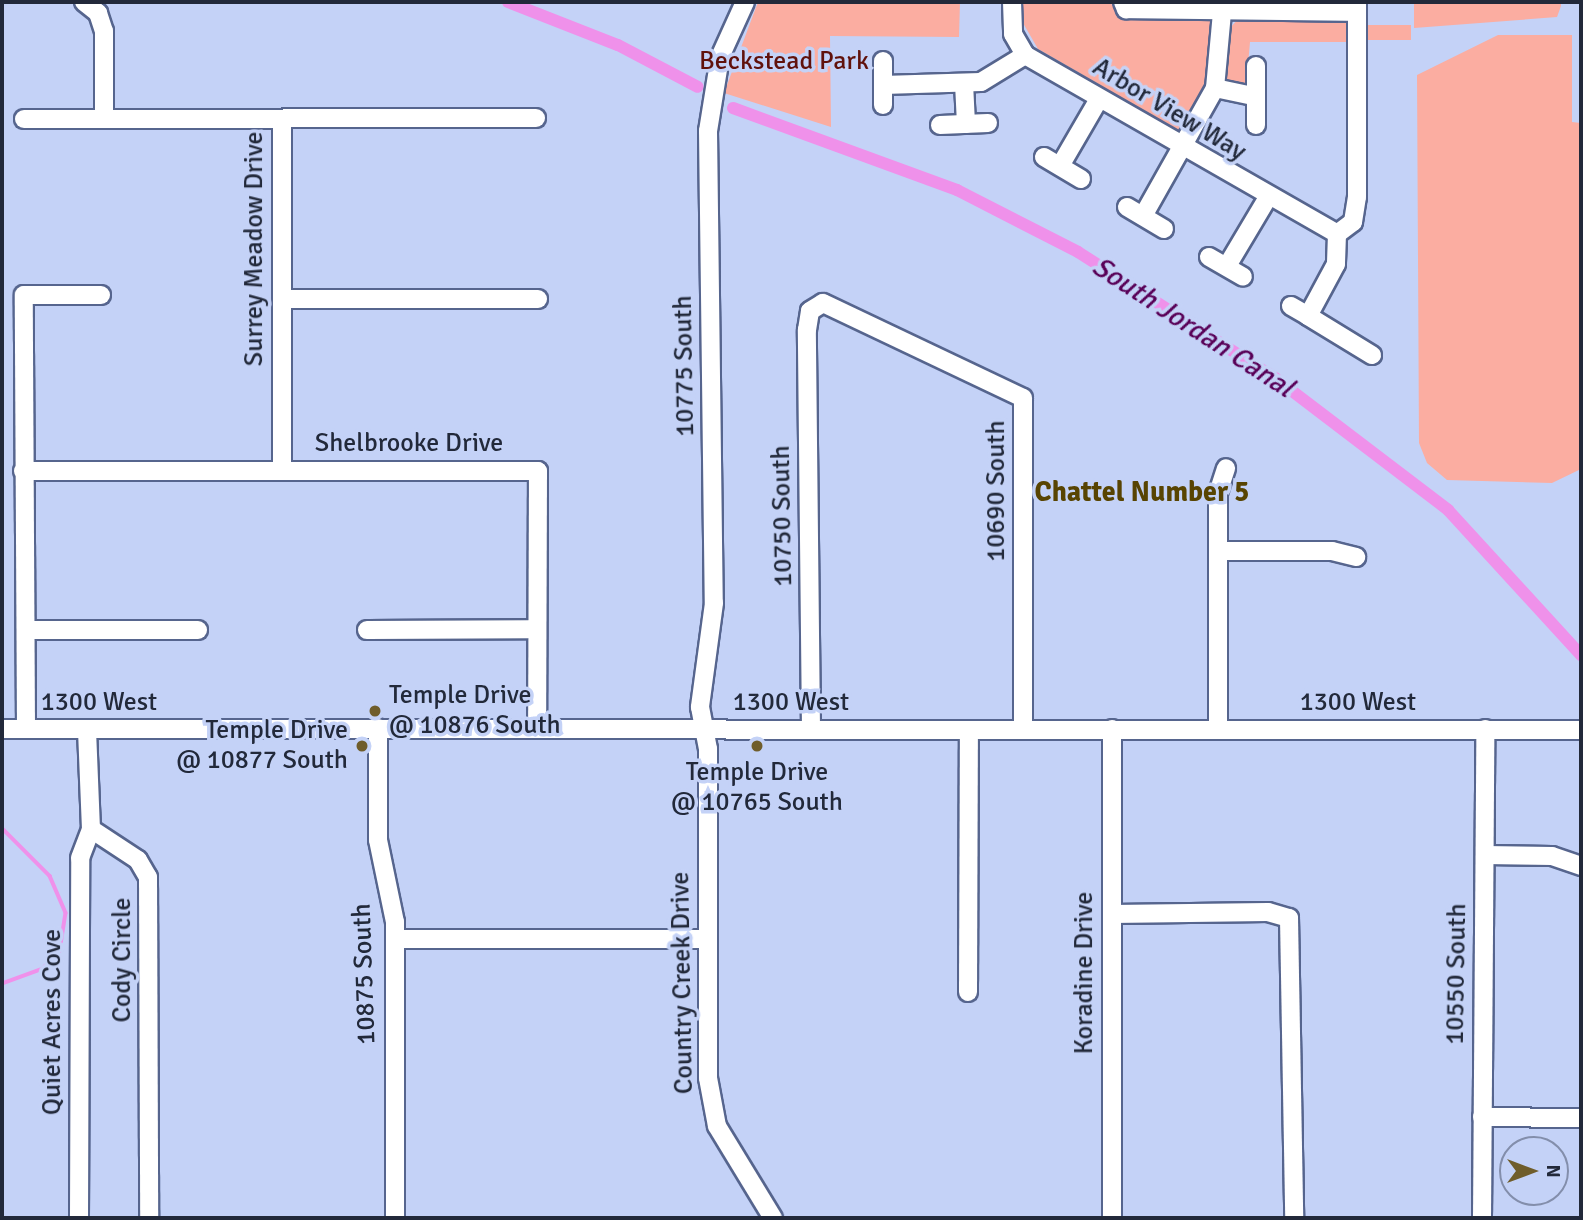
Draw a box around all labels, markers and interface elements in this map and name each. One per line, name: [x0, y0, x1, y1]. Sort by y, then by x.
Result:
park label: Beckstead Park: [699, 46, 869, 78]
street label: Arbor View Way: [1087, 52, 1251, 168]
street label: Surrey Meadow Drive: [239, 132, 271, 366]
water label: South Jordan Canal: [1086, 249, 1300, 405]
street label: 10775 South: [668, 295, 702, 437]
street label: 10690 South: [981, 420, 1013, 562]
street label: Shelbrooke Drive: [315, 428, 503, 460]
street label: 10750 South: [766, 445, 800, 587]
district label: Chattel Number 5: [1035, 475, 1249, 509]
place label: Temple Drive @ 10876 South: [389, 680, 561, 742]
street label: 1300 West: [41, 687, 157, 719]
street label: 1300 West: [733, 687, 849, 719]
street label: 1300 West: [1300, 687, 1416, 719]
marker: Temple Drive @ 10876 South: [367, 703, 383, 719]
place label: Temple Drive @ 10877 South: [176, 715, 348, 776]
marker: Temple Drive @ 10877 South: [354, 738, 370, 754]
marker: Temple Drive @ 10765 South: [749, 738, 765, 754]
place label: Temple Drive @ 10765 South: [671, 757, 843, 818]
street label: Country Creek Drive: [665, 872, 701, 1094]
street label: Koradine Drive: [1069, 892, 1101, 1054]
street label: Cody Circle: [107, 897, 139, 1023]
street label: 10875 South: [347, 903, 383, 1045]
street label: 10550 South: [1440, 903, 1474, 1045]
street label: Quiet Acres Cove: [37, 929, 69, 1115]
north arrow: [1499, 1136, 1569, 1206]
text: N: [1541, 1164, 1565, 1178]

